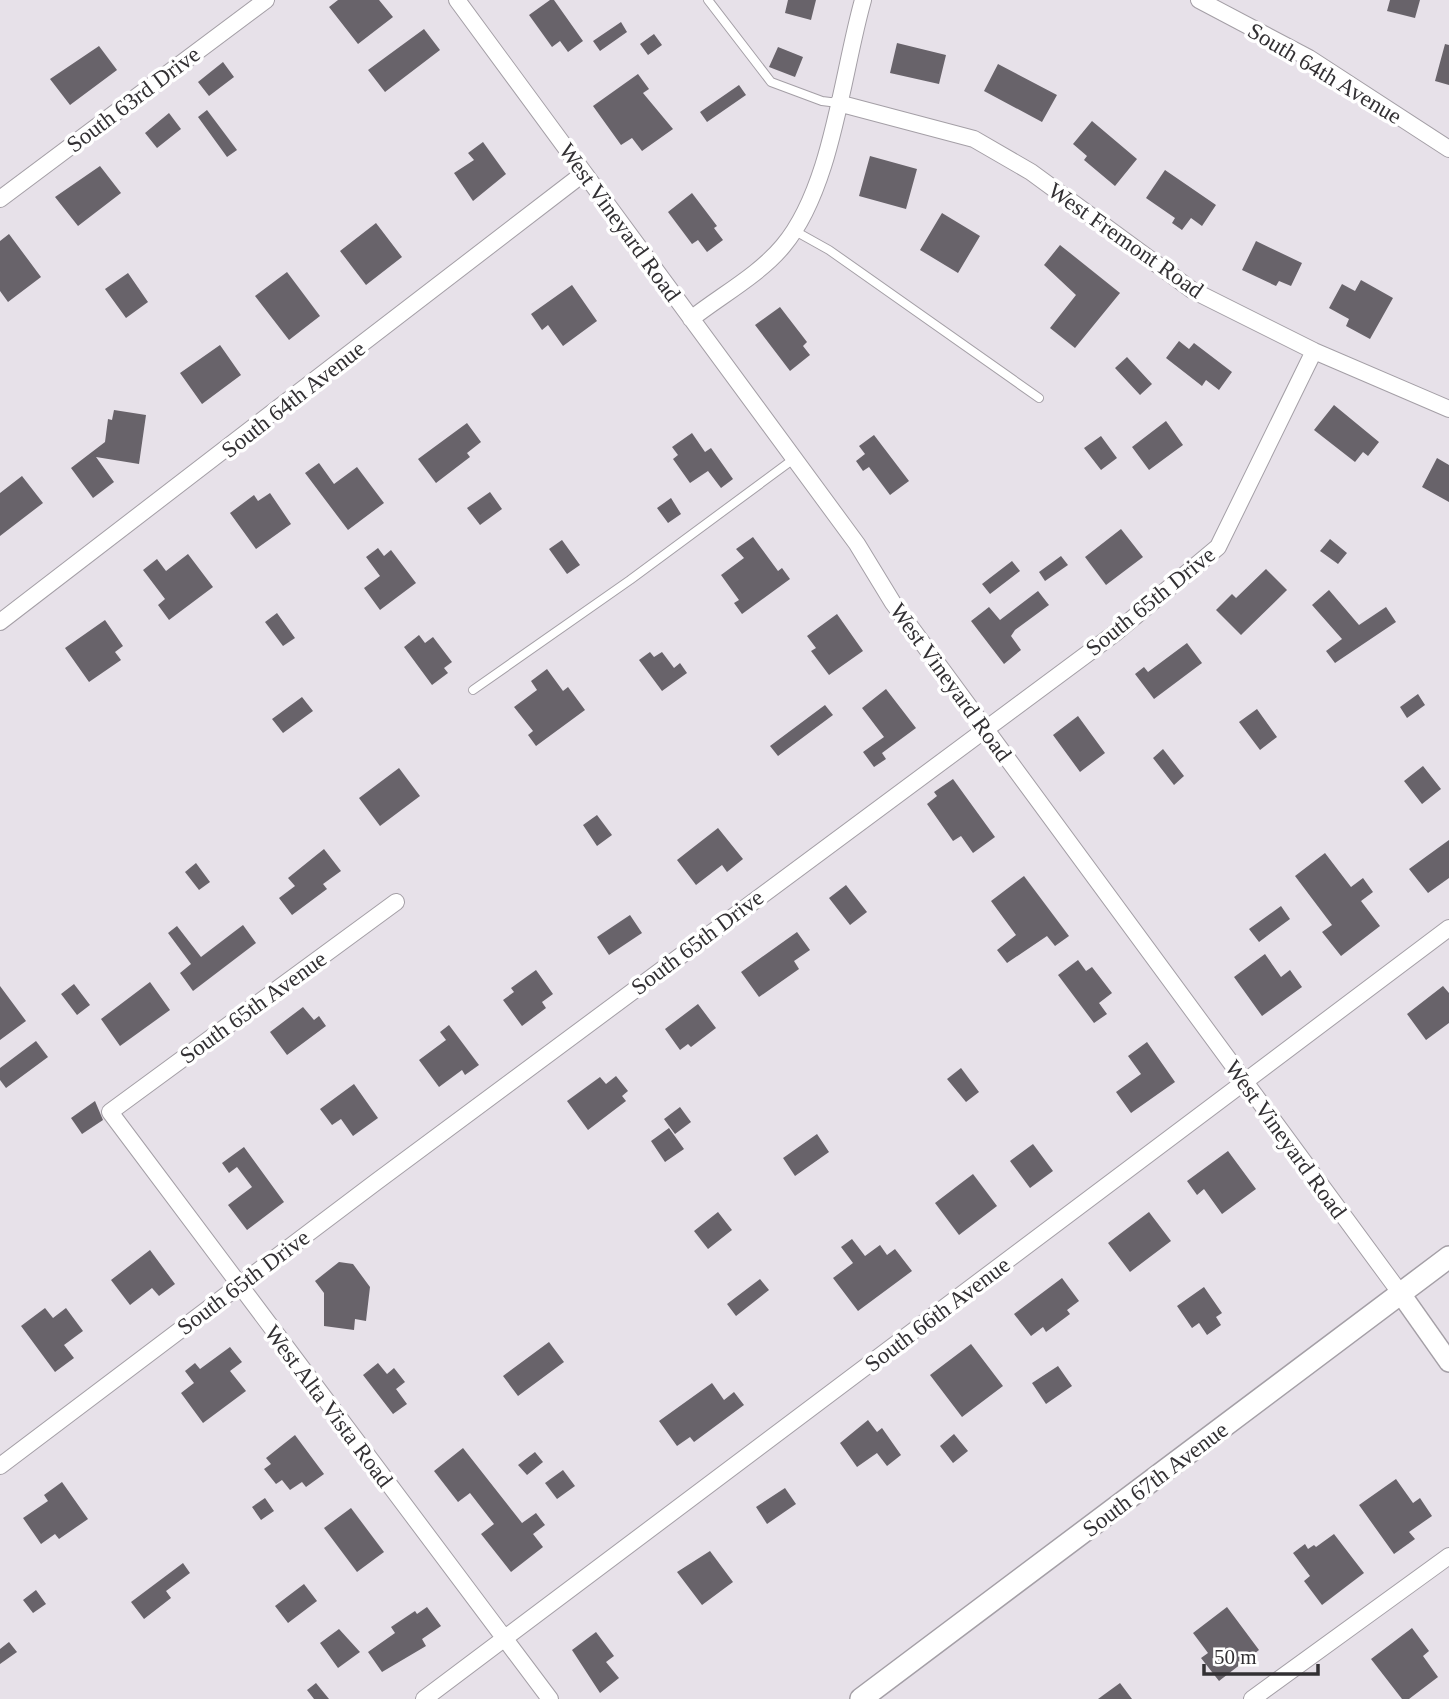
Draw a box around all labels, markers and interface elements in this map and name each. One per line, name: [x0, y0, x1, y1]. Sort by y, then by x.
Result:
street label: South 64th Avenue: [1243, 18, 1406, 129]
street label: South 63rd Drive: [62, 41, 205, 157]
street label: West Vineyard Road: [554, 138, 686, 307]
street label: West Fremont Road: [1043, 178, 1208, 304]
street label: South 64th Avenue: [217, 336, 370, 463]
street label: South 65th Drive: [1081, 542, 1220, 661]
street label: West Vineyard Road: [885, 598, 1017, 767]
street label: South 65th Drive: [627, 885, 768, 1000]
street label: South 65th Avenue: [175, 946, 331, 1069]
street label: West Vineyard Road: [1220, 1055, 1352, 1224]
street label: South 65th Drive: [173, 1225, 314, 1340]
street label: South 66th Avenue: [860, 1252, 1015, 1377]
street label: West Alta Vista Road: [260, 1320, 398, 1493]
street label: South 67th Avenue: [1078, 1417, 1233, 1542]
scale bar: [1204, 1632, 1318, 1676]
text: 50 m: [1214, 1645, 1257, 1669]

